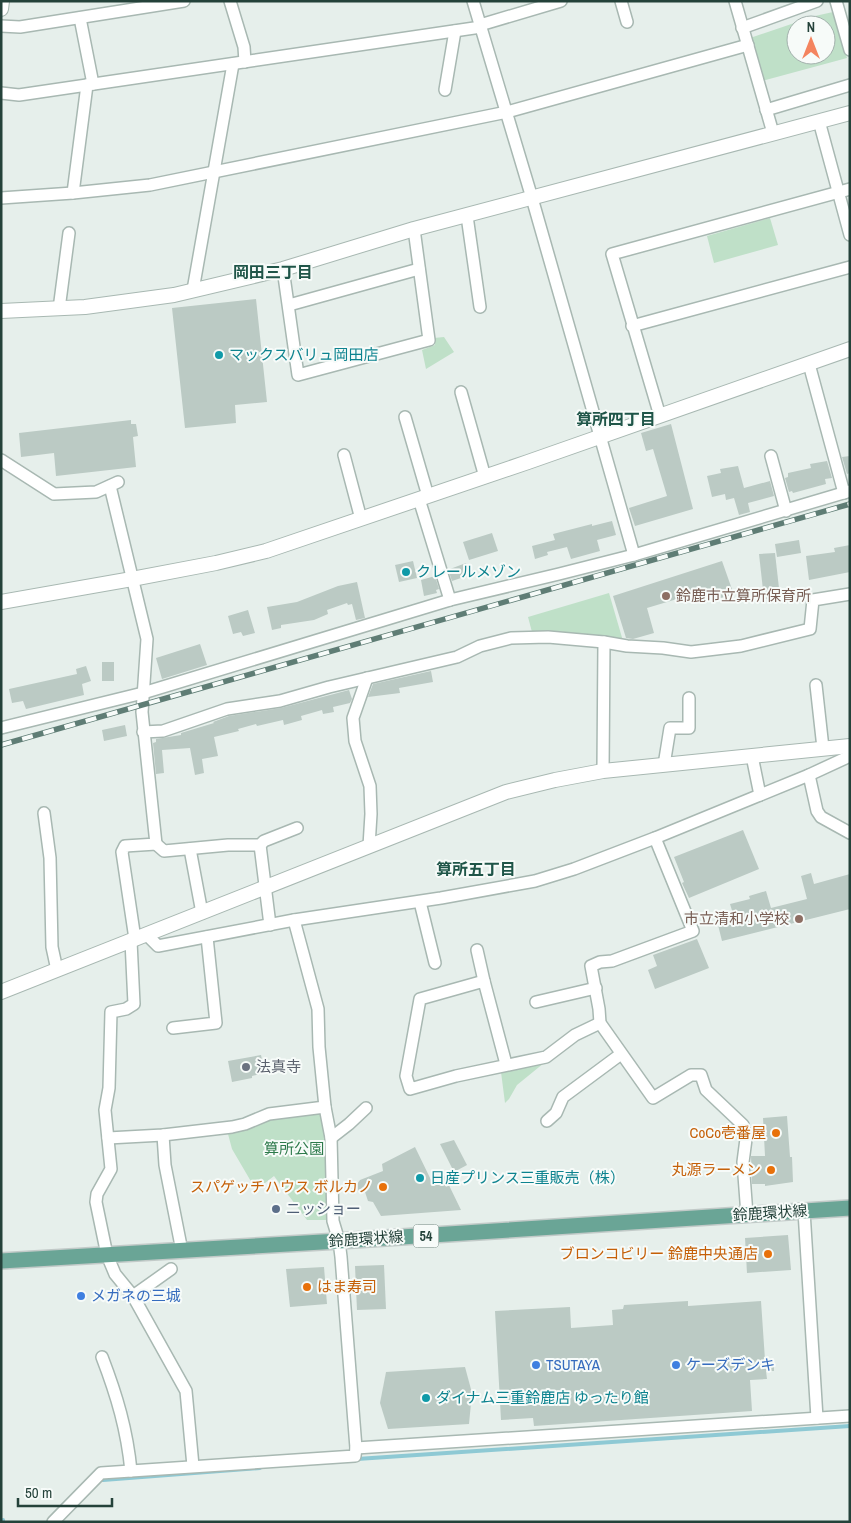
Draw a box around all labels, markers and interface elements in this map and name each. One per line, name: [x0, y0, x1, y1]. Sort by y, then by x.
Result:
north arrow: [786, 15, 836, 65]
text: N: [807, 18, 815, 36]
district label: 岡田三丁目: [233, 261, 313, 283]
place label: マックスバリュ岡田店: [229, 344, 379, 365]
marker: マックスバリュ岡田店: [213, 349, 225, 361]
district label: 算所四丁目: [576, 408, 656, 430]
place label: クレールメゾン: [416, 561, 521, 582]
marker: クレールメゾン: [400, 566, 412, 578]
place label: 鈴鹿市立算所保育所: [676, 585, 811, 606]
marker: 鈴鹿市立算所保育所: [660, 590, 672, 602]
district label: 算所五丁目: [436, 858, 516, 880]
place label: 市立清和小学校: [684, 908, 789, 929]
marker: 市立清和小学校: [793, 913, 805, 925]
place label: 法真寺: [256, 1056, 301, 1077]
marker: 法真寺: [240, 1061, 252, 1073]
place label: CoCo壱番屋: [690, 1122, 766, 1143]
marker: CoCo壱番屋: [770, 1127, 782, 1139]
park label: 算所公園: [264, 1138, 324, 1159]
place label: 丸源ラーメン: [672, 1159, 761, 1180]
marker: 丸源ラーメン: [765, 1164, 777, 1176]
place label: 日産プリンス三重販売（株）: [430, 1167, 625, 1188]
marker: 日産プリンス三重販売（株）: [414, 1172, 426, 1184]
place label: スパゲッチハウス ボルカノ: [190, 1176, 373, 1197]
marker: スパゲッチハウス ボルカノ: [377, 1181, 389, 1193]
place label: ニッショー: [286, 1198, 361, 1219]
street label: 鈴鹿環状線: [732, 1199, 808, 1226]
marker: ニッショー: [270, 1203, 282, 1215]
road number: 54: [414, 1224, 438, 1248]
street label: 鈴鹿環状線: [328, 1225, 404, 1252]
place label: ブロンコビリー 鈴鹿中央通店: [560, 1243, 758, 1264]
marker: ブロンコビリー 鈴鹿中央通店: [762, 1248, 774, 1260]
place label: はま寿司: [317, 1276, 377, 1297]
marker: はま寿司: [301, 1281, 313, 1293]
place label: メガネの三城: [91, 1285, 181, 1306]
marker: メガネの三城: [75, 1290, 87, 1302]
place label: TSUTAYA: [546, 1354, 601, 1375]
place label: ケーズデンキ: [686, 1354, 775, 1375]
marker: TSUTAYA: [530, 1359, 542, 1371]
marker: ケーズデンキ: [670, 1359, 682, 1371]
place label: ダイナム三重鈴鹿店 ゆったり館: [436, 1387, 649, 1408]
marker: ダイナム三重鈴鹿店 ゆったり館: [420, 1392, 432, 1404]
scale bar: [18, 1476, 111, 1508]
text: 50 m: [25, 1482, 52, 1503]

